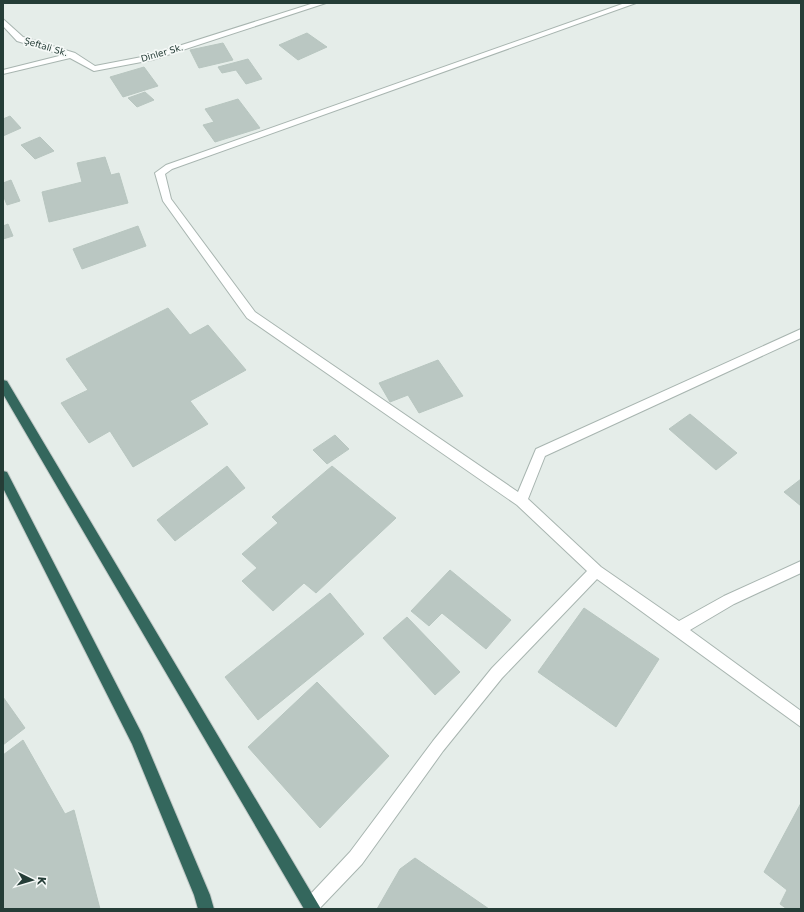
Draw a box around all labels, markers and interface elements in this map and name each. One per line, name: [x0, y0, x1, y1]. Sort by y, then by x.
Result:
street label: Şeftali Sk.: [23, 36, 69, 58]
street label: Dinler Sk.: [140, 42, 184, 64]
north arrow: [12, 860, 52, 900]
text: K: [35, 876, 48, 886]

